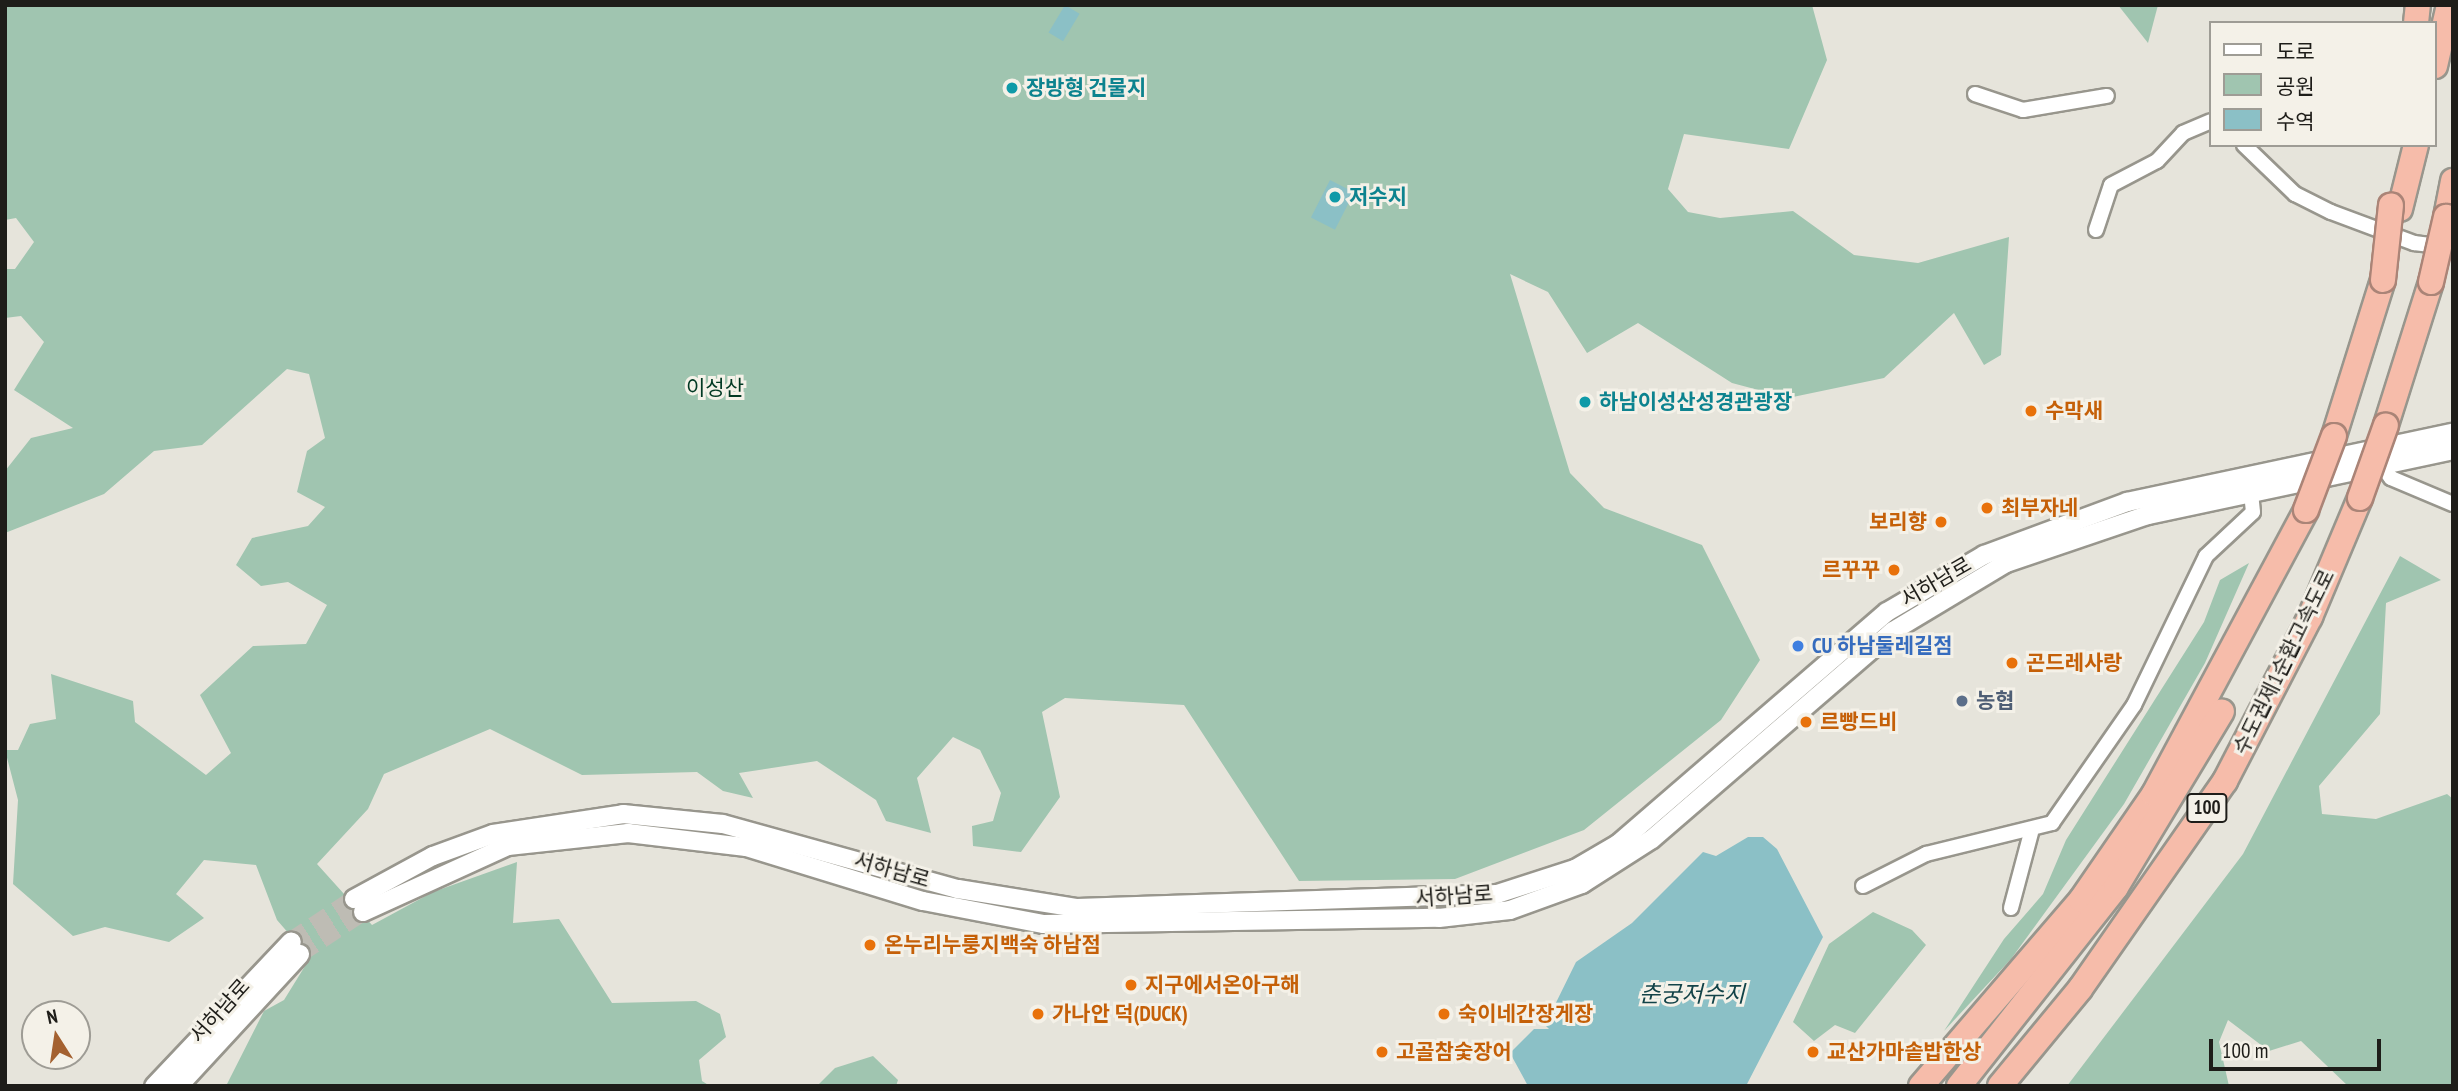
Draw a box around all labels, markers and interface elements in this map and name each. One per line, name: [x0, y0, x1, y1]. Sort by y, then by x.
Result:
legend: [2210, 21, 2437, 147]
text: 도로: [2276, 38, 2315, 65]
text: 공원: [2276, 73, 2315, 100]
place label: 장방형 건물지: [1026, 75, 1146, 101]
marker: 장방형 건물지: [1004, 80, 1020, 96]
text: 수역: [2276, 108, 2315, 135]
place label: 저수지: [1349, 184, 1407, 210]
marker: 저수지: [1327, 189, 1343, 205]
park label: 이성산: [686, 375, 744, 401]
place label: 하남이성산성경관광장: [1599, 389, 1792, 415]
marker: 하남이성산성경관광장: [1577, 394, 1593, 410]
place label: 수막새: [2045, 398, 2103, 424]
marker: 수막새: [2023, 403, 2039, 419]
place label: 최부자네: [2001, 495, 2078, 521]
marker: 최부자네: [1979, 500, 1995, 516]
place label: 보리향: [1869, 509, 1927, 535]
marker: 보리향: [1933, 514, 1949, 530]
street label: 서하남로: [1896, 552, 1976, 612]
place label: 르꾸꾸: [1822, 557, 1880, 583]
marker: 르꾸꾸: [1886, 562, 1902, 578]
street label: 수도권제1순환고속도로: [2228, 565, 2340, 759]
place label: CU 하남둘레길점: [1812, 633, 1953, 659]
marker: CU 하남둘레길점: [1790, 638, 1806, 654]
place label: 곤드레사랑: [2026, 650, 2123, 676]
marker: 곤드레사랑: [2004, 655, 2020, 671]
place label: 농협: [1976, 688, 2015, 714]
marker: 농협: [1954, 693, 1970, 709]
place label: 르빵드비: [1820, 709, 1897, 735]
marker: 르빵드비: [1798, 714, 1814, 730]
road number: 100: [2186, 792, 2228, 824]
street label: 서하남로: [851, 847, 933, 893]
street label: 서하남로: [1415, 881, 1493, 911]
place label: 온누리누룽지백숙 하남점: [884, 932, 1101, 958]
marker: 온누리누룽지백숙 하남점: [862, 937, 878, 953]
place label: 지구에서온아구해: [1145, 972, 1300, 998]
street label: 서하남로: [185, 974, 255, 1048]
marker: 지구에서온아구해: [1123, 977, 1139, 993]
water label: 춘궁저수지: [1639, 980, 1745, 1008]
north arrow: [21, 1000, 91, 1070]
place label: 가나안 덕(DUCK): [1052, 1001, 1188, 1027]
place label: 숙이네간장게장: [1458, 1001, 1593, 1027]
text: N: [45, 1004, 60, 1029]
marker: 가나안 덕(DUCK): [1030, 1006, 1046, 1022]
marker: 숙이네간장게장: [1436, 1006, 1452, 1022]
scale bar: [2213, 1024, 2384, 1068]
text: 100 m: [2222, 1037, 2268, 1064]
place label: 고골참숯장어: [1396, 1039, 1512, 1065]
place label: 교산가마솥밥한상: [1827, 1039, 1982, 1065]
marker: 고골참숯장어: [1374, 1044, 1390, 1060]
marker: 교산가마솥밥한상: [1805, 1044, 1821, 1060]

